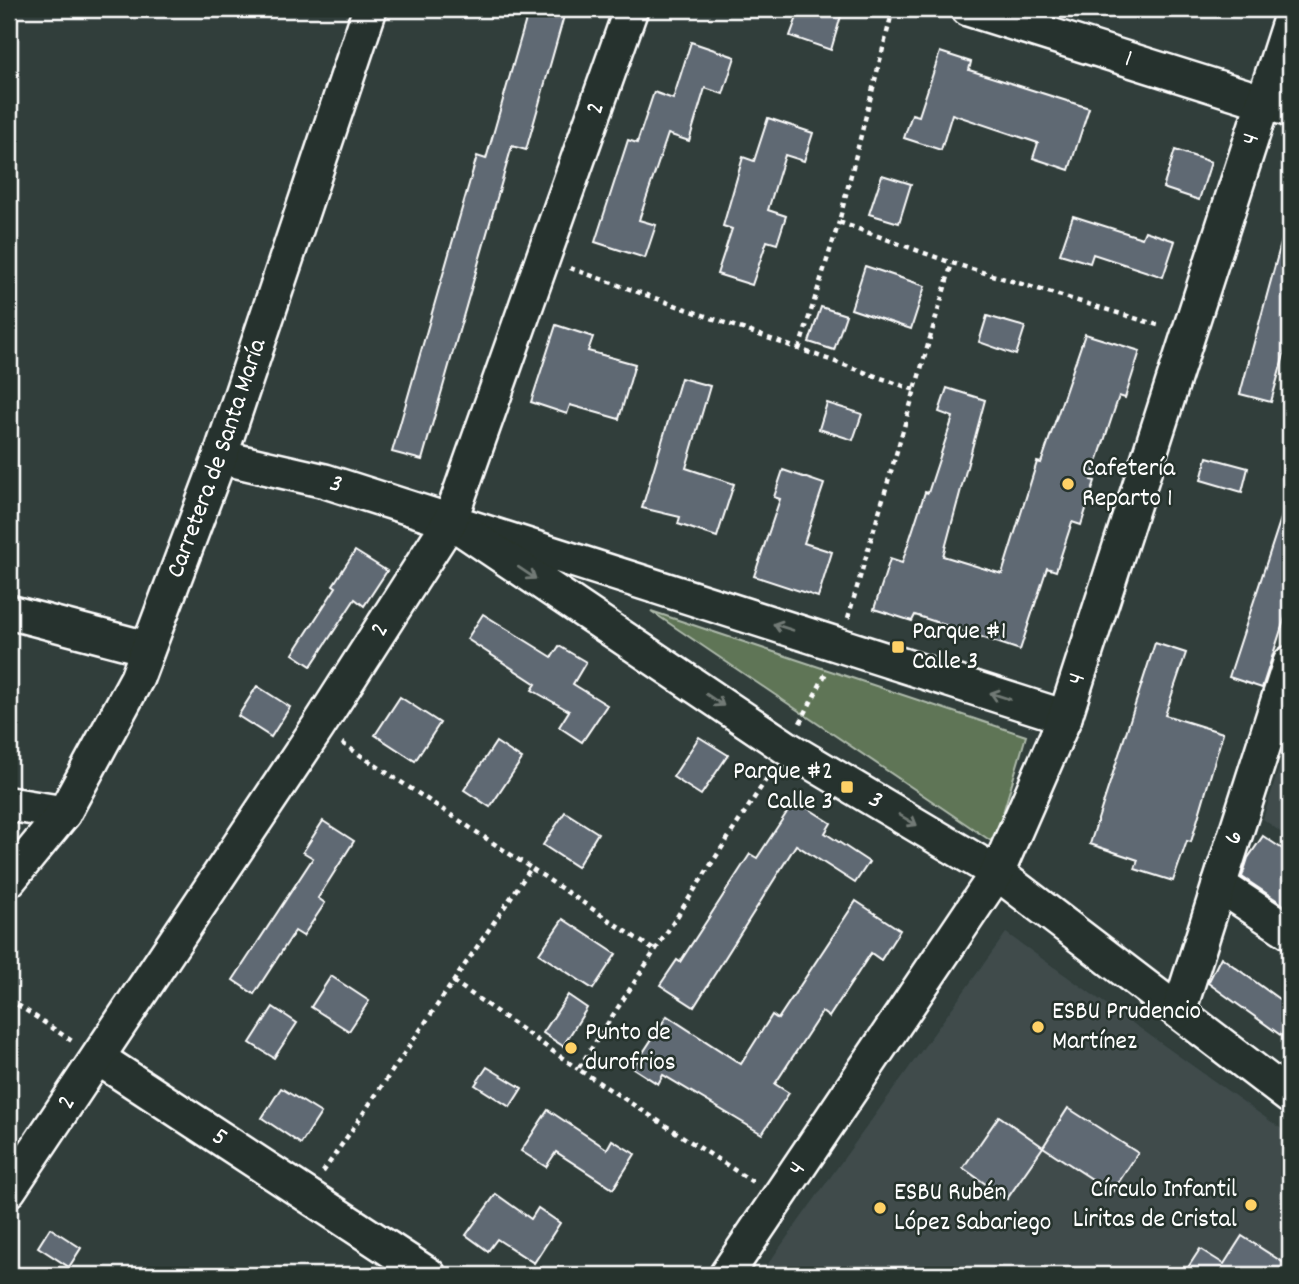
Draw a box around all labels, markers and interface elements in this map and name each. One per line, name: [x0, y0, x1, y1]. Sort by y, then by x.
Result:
street label: 1: [1120, 41, 1137, 78]
street label: 2: [577, 97, 615, 120]
street label: 4: [1232, 128, 1270, 150]
street label: Carretera de Santa María: [158, 333, 277, 584]
place label: Cafetería Reparto 1: [1082, 451, 1176, 518]
street label: 3: [325, 465, 347, 504]
marker: Cafetería Reparto 1: [1060, 476, 1076, 492]
one-way arrow: [516, 566, 536, 580]
place label: Parque #1 Calle 3: [912, 614, 1006, 681]
street label: 2: [362, 615, 399, 645]
one-way arrow: [773, 620, 795, 633]
marker: Parque #1 Calle 3: [890, 639, 906, 655]
street label: 4: [1058, 668, 1097, 690]
one-way arrow: [990, 689, 1012, 701]
one-way arrow: [705, 693, 724, 707]
place label: Parque #2 Calle 3: [733, 754, 833, 821]
marker: Parque #2 Calle 3: [839, 779, 855, 795]
street label: 3: [861, 782, 890, 819]
one-way arrow: [898, 813, 918, 827]
street label: 6: [1215, 826, 1254, 849]
place label: ESBU Prudencio Martínez: [1052, 994, 1201, 1061]
place label: Punto de durofrios: [585, 1015, 676, 1082]
marker: ESBU Prudencio Martínez: [1030, 1019, 1046, 1035]
marker: Punto de durofrios: [563, 1040, 579, 1056]
street label: 2: [49, 1088, 86, 1118]
street label: 5: [204, 1119, 234, 1156]
street label: 4: [779, 1154, 816, 1184]
place label: Círculo Infantil Liritas de Cristal: [1073, 1172, 1237, 1239]
place label: ESBU Rubén López Sabariego: [894, 1175, 1051, 1242]
marker: Círculo Infantil Liritas de Cristal: [1243, 1197, 1259, 1213]
marker: ESBU Rubén López Sabariego: [872, 1200, 888, 1216]

